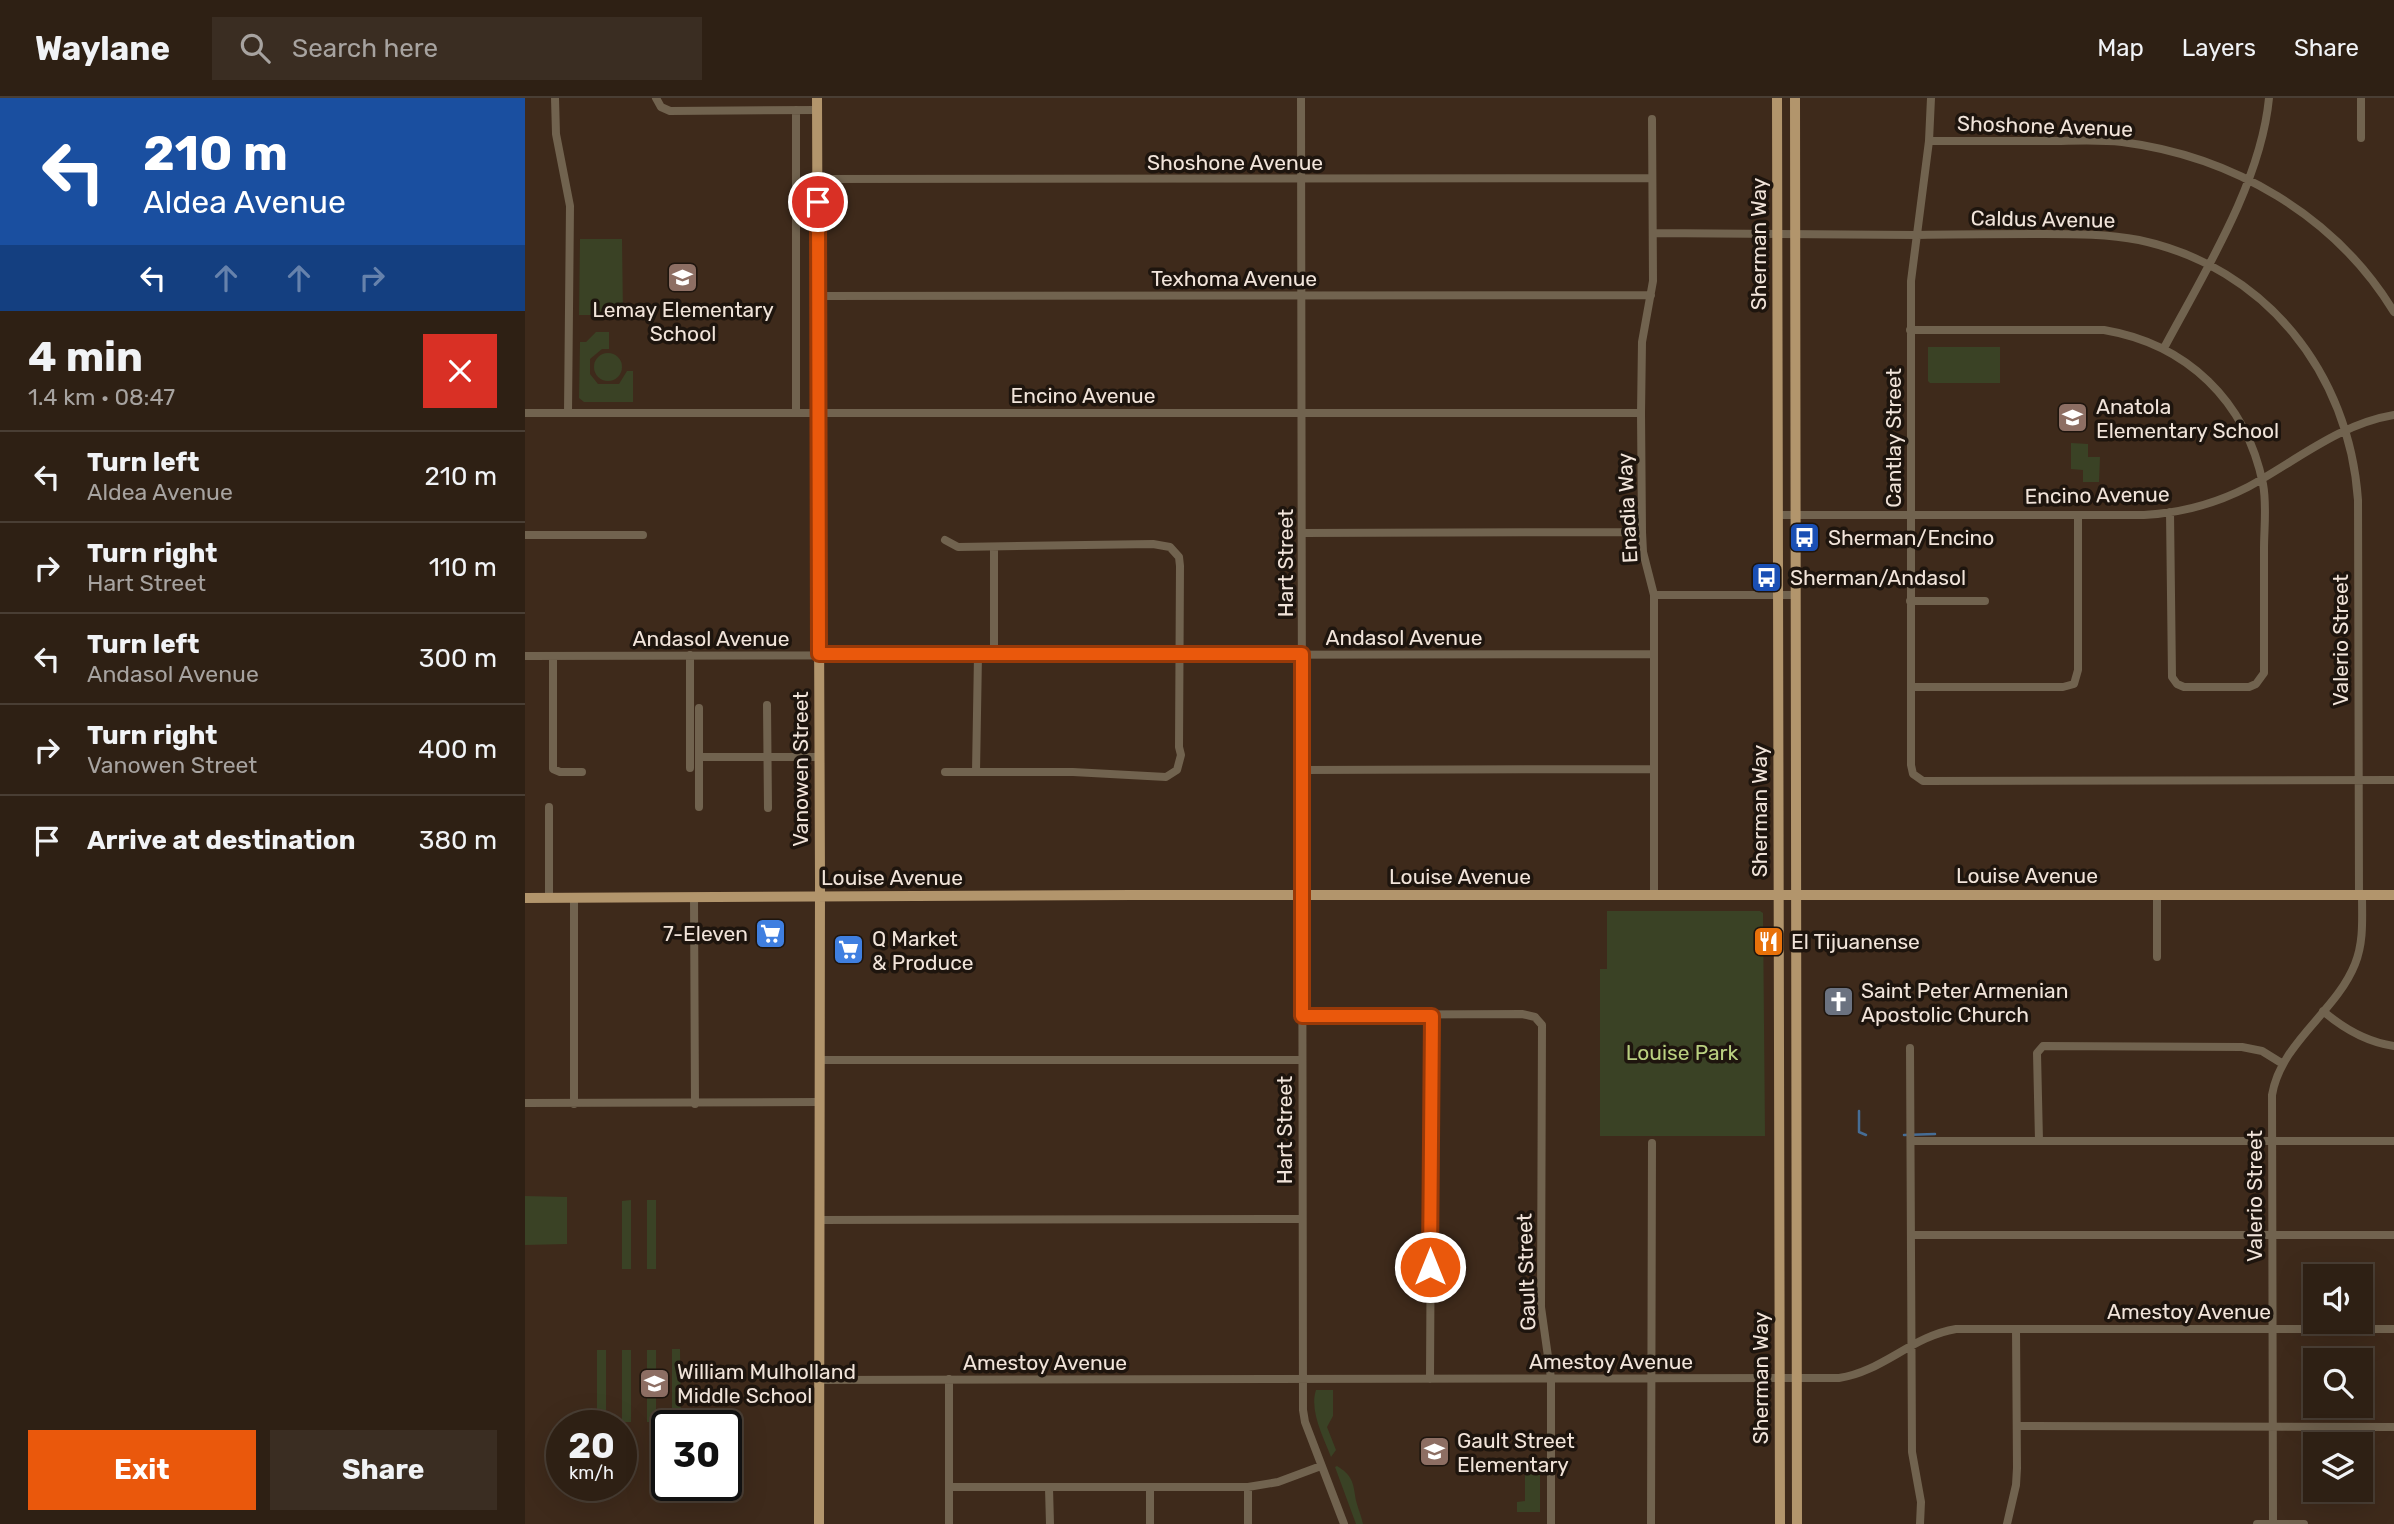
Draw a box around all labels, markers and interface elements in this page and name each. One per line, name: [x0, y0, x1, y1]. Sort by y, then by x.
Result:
search box: [212, 17, 702, 80]
text: Waylane: [35, 29, 170, 68]
icon: search: [236, 29, 274, 67]
text: Search here: [292, 33, 438, 64]
text: Map: [2097, 34, 2144, 62]
text: Layers: [2182, 34, 2256, 62]
text: Share: [2294, 34, 2359, 62]
street label: Shoshone Avenue: [1957, 110, 2133, 142]
text: 210 m: [143, 124, 288, 182]
icon: left: [28, 126, 119, 217]
street label: Shoshone Avenue: [1147, 150, 1323, 175]
pin: [788, 172, 848, 232]
street label: Sherman Way: [1746, 177, 1771, 310]
text: Aldea Avenue: [143, 183, 346, 221]
icon: arrive: [799, 183, 837, 221]
street label: Caldus Avenue: [1970, 205, 2116, 233]
icon: left: [134, 259, 172, 297]
icon: ahead: [207, 259, 245, 297]
icon: ahead: [280, 259, 318, 297]
icon: right: [353, 259, 391, 297]
school or university icon: Lemay Elementary School: [666, 260, 700, 294]
street label: Texhoma Avenue: [1151, 266, 1317, 291]
place label: Lemay Elementary School: [592, 297, 774, 346]
text: 4 min: [28, 332, 143, 382]
button: close: [423, 334, 497, 408]
street label: Cantlay Street: [1881, 368, 1906, 508]
text: 1.4 km · 08:47: [28, 383, 175, 411]
street label: Encino Avenue: [1010, 383, 1156, 408]
place label: Anatola Elementary School: [2096, 394, 2279, 443]
school or university icon: Anatola Elementary School: [2056, 401, 2090, 435]
text: Turn left: [87, 447, 199, 478]
street label: Enadia Way: [1612, 452, 1642, 564]
icon: left: [28, 458, 66, 496]
text: 210 m: [425, 461, 497, 492]
text: Aldea Avenue: [87, 478, 233, 506]
street label: Encino Avenue: [2024, 481, 2170, 509]
street label: Hart Street: [1273, 509, 1298, 617]
bus stop icon: Sherman/Encino: [1788, 520, 1822, 554]
place label: Sherman/Encino: [1828, 525, 1994, 550]
text: Turn right: [87, 538, 217, 569]
icon: right: [28, 549, 66, 587]
text: 110 m: [429, 552, 497, 583]
bus stop icon: Sherman/Andasol: [1750, 560, 1784, 594]
place label: Sherman/Andasol: [1790, 565, 1966, 590]
text: Hart Street: [87, 569, 206, 597]
street label: Valerio Street: [2328, 574, 2353, 706]
street label: Andasol Avenue: [1326, 625, 1482, 650]
street label: Andasol Avenue: [633, 626, 789, 651]
text: Turn left: [87, 629, 199, 660]
icon: left: [28, 640, 66, 678]
text: 300 m: [419, 643, 497, 674]
text: Andasol Avenue: [87, 660, 259, 688]
street label: Vanowen Street: [788, 691, 813, 847]
text: Turn right: [87, 720, 217, 751]
icon: right: [28, 731, 66, 769]
text: 400 m: [418, 734, 497, 765]
street label: Sherman Way: [1747, 744, 1772, 877]
text: Vanowen Street: [87, 751, 257, 779]
icon: arrive: [28, 822, 66, 860]
text: Arrive at destination: [87, 825, 355, 856]
text: 380 m: [419, 825, 497, 856]
street label: Louise Avenue: [1956, 863, 2098, 888]
street label: Louise Avenue: [1389, 864, 1531, 889]
street label: Louise Avenue: [821, 865, 963, 890]
supermarket icon: 7-Eleven: [754, 916, 788, 950]
place label: 7-Eleven: [663, 921, 748, 946]
restaurant icon: El Tijuanense: [1751, 924, 1785, 958]
place label: Q Market & Produce: [872, 926, 974, 975]
place label: El Tijuanense: [1791, 929, 1920, 954]
supermarket icon: Q Market & Produce: [832, 933, 866, 967]
place label: Saint Peter Armenian Apostolic Church: [1861, 978, 2068, 1027]
church icon: Saint Peter Armenian Apostolic Church: [1821, 985, 1855, 1019]
park label: Louise Park: [1626, 1040, 1738, 1065]
street label: Hart Street: [1272, 1076, 1297, 1184]
street label: Valerio Street: [2242, 1130, 2267, 1262]
street label: Gault Street: [1511, 1213, 1541, 1331]
position arrow: [1393, 1230, 1467, 1304]
map controls: [2303, 1264, 2373, 1502]
button: sound: [2303, 1264, 2373, 1334]
street label: Amestoy Avenue: [2107, 1299, 2271, 1324]
street label: Sherman Way: [1748, 1311, 1773, 1444]
button: search: [2303, 1348, 2373, 1418]
street label: Amestoy Avenue: [1529, 1349, 1693, 1374]
street label: Amestoy Avenue: [963, 1350, 1127, 1375]
place label: William Mulholland Middle School: [677, 1359, 856, 1408]
school or university icon: William Mulholland Middle School: [637, 1366, 671, 1400]
speed limit sign: 30: [651, 1410, 742, 1501]
text: 20: [568, 1425, 615, 1467]
place label: Gault Street Elementary: [1457, 1428, 1575, 1477]
button: Exit: [28, 1430, 256, 1510]
button: Share: [270, 1430, 497, 1510]
button: layers: [2303, 1432, 2373, 1502]
school or university icon: Gault Street Elementary: [1417, 1435, 1451, 1469]
text: km/h: [569, 1462, 614, 1484]

